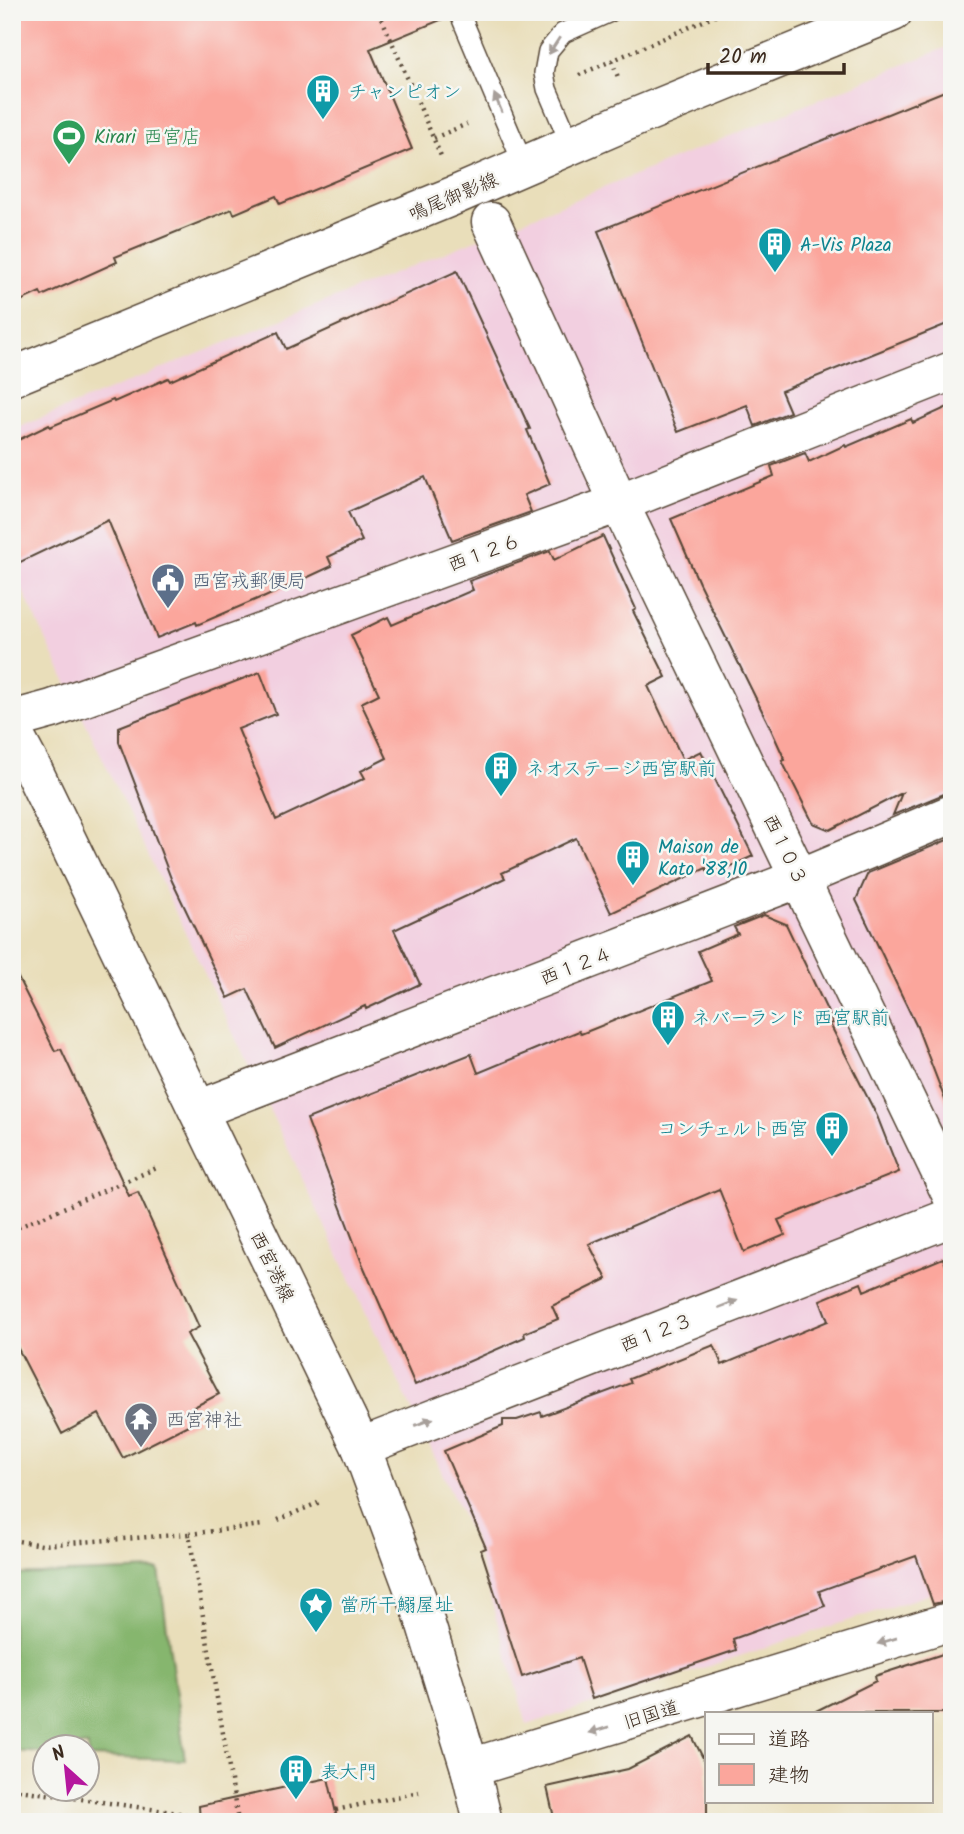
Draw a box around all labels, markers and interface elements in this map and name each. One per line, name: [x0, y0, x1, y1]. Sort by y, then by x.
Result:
scale bar: [708, 32, 845, 76]
one-way arrow: [547, 36, 560, 56]
text: 20 m: [719, 41, 767, 74]
building icon: チャンピオン: [304, 72, 342, 121]
place label: チャンピオン: [348, 78, 462, 108]
one-way arrow: [492, 93, 504, 113]
sports icon: Kirari 西宮店: [50, 117, 88, 166]
place label: Kirari 西宮店: [94, 123, 200, 153]
street label: 鳴尾御影線: [404, 165, 503, 230]
building icon: A-Vis Plaza: [756, 225, 794, 274]
place label: A-Vis Plaza: [800, 231, 892, 261]
street label: 西１２６: [444, 527, 526, 581]
public building icon: 西宮戎郵便局: [149, 561, 187, 610]
place label: 西宮戎郵便局: [192, 567, 306, 597]
building icon: ネオステージ西宮駅前: [482, 749, 520, 798]
place label: ネオステージ西宮駅前: [526, 755, 716, 785]
street label: 西１０３: [754, 809, 814, 891]
place label: Maison de Kato '88,10: [658, 833, 747, 885]
building icon: Maison de Kato '88,10: [614, 838, 652, 887]
street label: 西１２４: [536, 939, 618, 994]
building icon: ネバーランド 西宮駅前: [649, 998, 687, 1047]
place label: ネバーランド 西宮駅前: [692, 1004, 890, 1034]
building icon: コンチェルト西宮: [813, 1109, 851, 1158]
place label: コンチェルト西宮: [658, 1115, 808, 1145]
street label: 西宮港線: [241, 1226, 301, 1308]
one-way arrow: [717, 1298, 738, 1309]
street label: 西１２３: [616, 1306, 698, 1361]
temple icon: 西宮神社: [122, 1400, 160, 1449]
place label: 西宮神社: [166, 1406, 242, 1436]
one-way arrow: [414, 1416, 435, 1427]
place icon: 當所干鰯屋址: [297, 1585, 335, 1634]
place label: 當所干鰯屋址: [340, 1591, 454, 1621]
one-way arrow: [876, 1636, 897, 1647]
street label: 旧国道: [620, 1693, 683, 1739]
legend: [705, 1712, 932, 1802]
text: 道路: [768, 1724, 810, 1757]
one-way arrow: [588, 1725, 609, 1735]
north arrow: [32, 1732, 102, 1802]
text: N: [47, 1739, 71, 1771]
building icon: 表大門: [277, 1752, 315, 1801]
place label: 表大門: [320, 1758, 377, 1788]
text: 建物: [768, 1760, 810, 1793]

